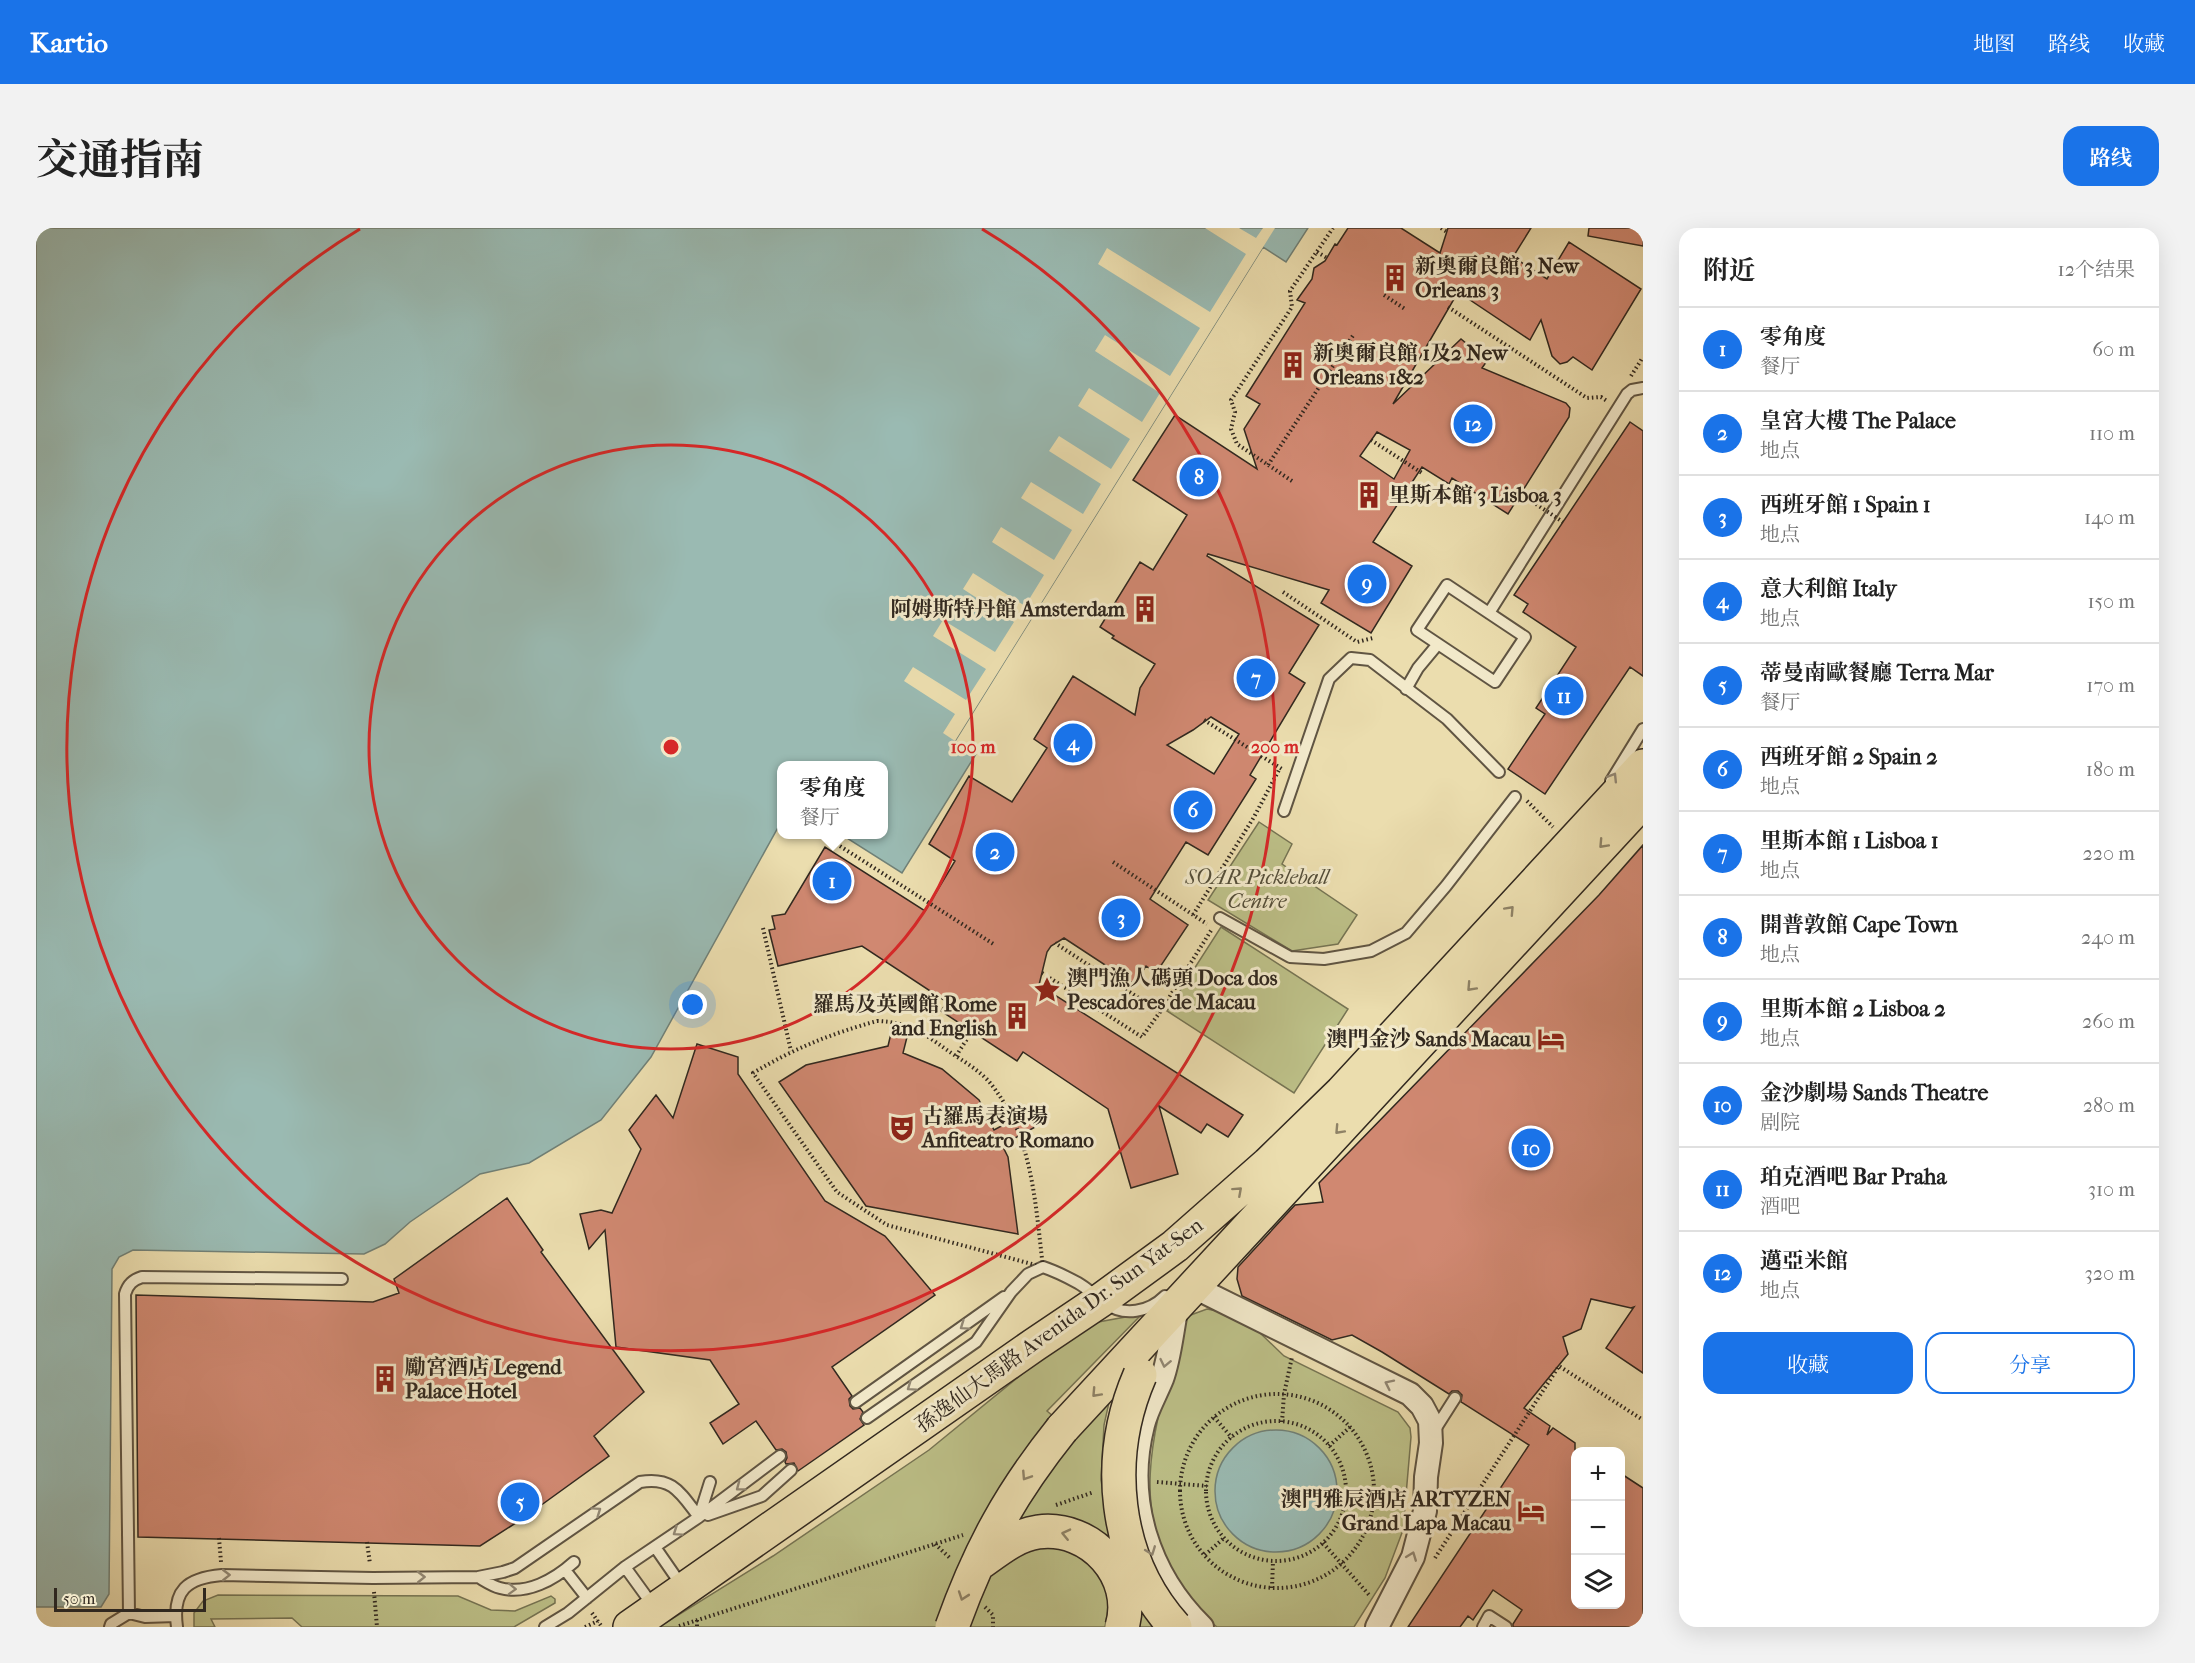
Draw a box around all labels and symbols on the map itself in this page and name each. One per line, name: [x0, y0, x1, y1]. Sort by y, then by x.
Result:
place label: 新奧爾良館 3 New Orleans 3: [1415, 254, 1580, 302]
building icon: 新奧爾良館 3 New Orleans 3: [1380, 263, 1410, 293]
place label: 新奧爾良館 1及2 New Orleans 1&2: [1313, 341, 1509, 389]
building icon: 新奧爾良館 1及2 New Orleans 1&2: [1278, 350, 1308, 380]
pin: 12: [1454, 402, 1492, 446]
pin: 8: [1180, 454, 1218, 500]
building icon: 里斯本館 3 Lisboa 3: [1354, 480, 1384, 510]
place label: 里斯本館 3 Lisboa 3: [1389, 483, 1562, 507]
pin: 9: [1348, 562, 1386, 606]
building icon: 阿姆斯特丹館 Amsterdam: [1130, 594, 1160, 624]
place label: 阿姆斯特丹館 Amsterdam: [891, 597, 1126, 621]
pin: 7: [1236, 656, 1276, 700]
pin: 11: [1544, 674, 1583, 718]
pin: 4: [1054, 720, 1092, 766]
centre of rings: [661, 737, 681, 757]
text: 100 m: [950, 737, 997, 758]
text: 200 m: [1251, 737, 1300, 758]
one-way arrow: [1605, 773, 1617, 783]
pin: 6: [1174, 788, 1212, 832]
pin: 2: [976, 830, 1014, 874]
one-way arrow: [1599, 837, 1610, 847]
pin: 1: [812, 858, 852, 904]
park label: SOAR Pickleball Centre: [1184, 865, 1332, 913]
pin: 3: [1102, 896, 1140, 940]
one-way arrow: [1503, 906, 1514, 916]
place label: 澳門漁人碼頭 Doca dos Pescadores de Macau: [1067, 966, 1278, 1014]
place icon: 澳門漁人碼頭 Doca dos Pescadores de Macau: [1032, 975, 1062, 1005]
one-way arrow: [1467, 980, 1478, 991]
your location: [678, 990, 707, 1019]
place label: 羅馬及英國館 Rome and English: [813, 992, 998, 1040]
building icon: 羅馬及英國館 Rome and English: [1002, 1001, 1032, 1031]
hotel icon: 澳門金沙 Sands Macau: [1536, 1024, 1566, 1054]
place label: 澳門金沙 Sands Macau: [1326, 1027, 1531, 1051]
place label: 古羅馬表演場 Anfiteatro Romano: [920, 1104, 1094, 1152]
theatre icon: 古羅馬表演場 Anfiteatro Romano: [887, 1113, 917, 1143]
one-way arrow: [1335, 1124, 1346, 1134]
pin: 10: [1512, 1126, 1550, 1170]
one-way arrow: [1232, 1187, 1242, 1198]
street label: 孫逸仙大馬路 Avenida Dr. Sun Yat-Sen: [911, 1213, 1207, 1437]
one-way arrow: [959, 1319, 970, 1330]
place label: 勵宮酒店 Legend Palace Hotel: [405, 1355, 562, 1403]
one-way arrow: [1159, 1357, 1172, 1367]
building icon: 勵宮酒店 Legend Palace Hotel: [370, 1364, 400, 1394]
one-way arrow: [1384, 1379, 1395, 1391]
one-way arrow: [907, 1380, 918, 1391]
one-way arrow: [1092, 1386, 1103, 1396]
one-way arrow: [1022, 1469, 1033, 1480]
one-way arrow: [735, 1479, 746, 1490]
pin: 5: [500, 1480, 540, 1524]
place label: 澳門雅辰酒店 ARTYZEN Grand Lapa Macau: [1281, 1487, 1511, 1535]
hotel icon: 澳門雅辰酒店 ARTYZEN Grand Lapa Macau: [1516, 1496, 1546, 1526]
one-way arrow: [590, 1507, 601, 1518]
one-way arrow: [673, 1525, 683, 1537]
one-way arrow: [1062, 1529, 1072, 1542]
one-way arrow: [1143, 1545, 1156, 1556]
one-way arrow: [1405, 1551, 1417, 1562]
one-way arrow: [221, 1569, 230, 1582]
one-way arrow: [416, 1571, 425, 1583]
one-way arrow: [508, 1582, 517, 1595]
scale bar: [54, 1585, 206, 1612]
one-way arrow: [958, 1590, 971, 1601]

